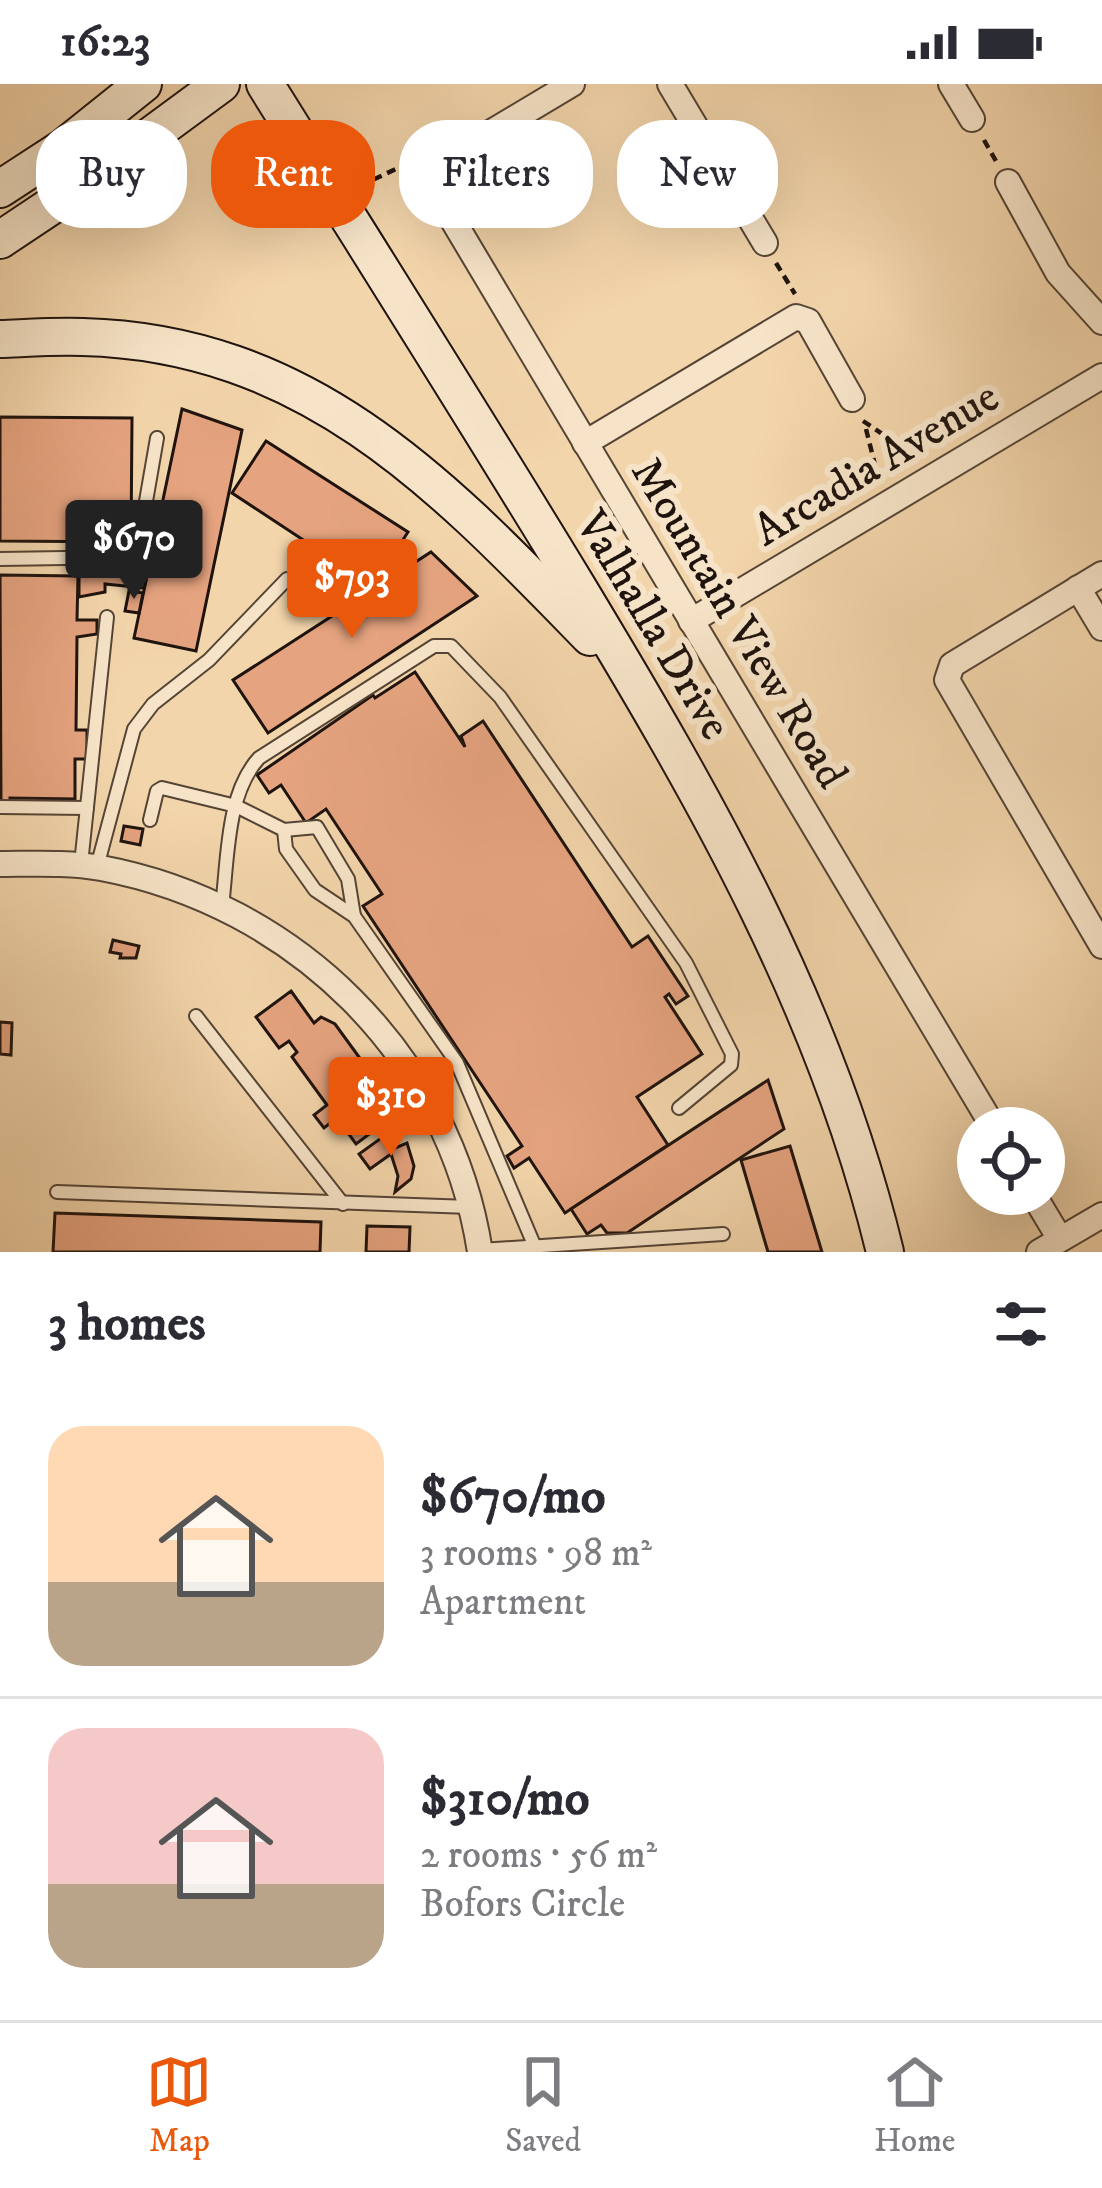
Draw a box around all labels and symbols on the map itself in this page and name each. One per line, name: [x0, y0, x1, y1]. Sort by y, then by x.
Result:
street label: Arcadia Avenue: [744, 369, 1009, 560]
street label: Mountain View Road: [618, 448, 859, 799]
pin: $670: [63, 500, 205, 602]
street label: Valhalla Drive: [562, 500, 743, 750]
pin: $793: [281, 539, 423, 641]
pin: $310: [320, 1057, 462, 1159]

